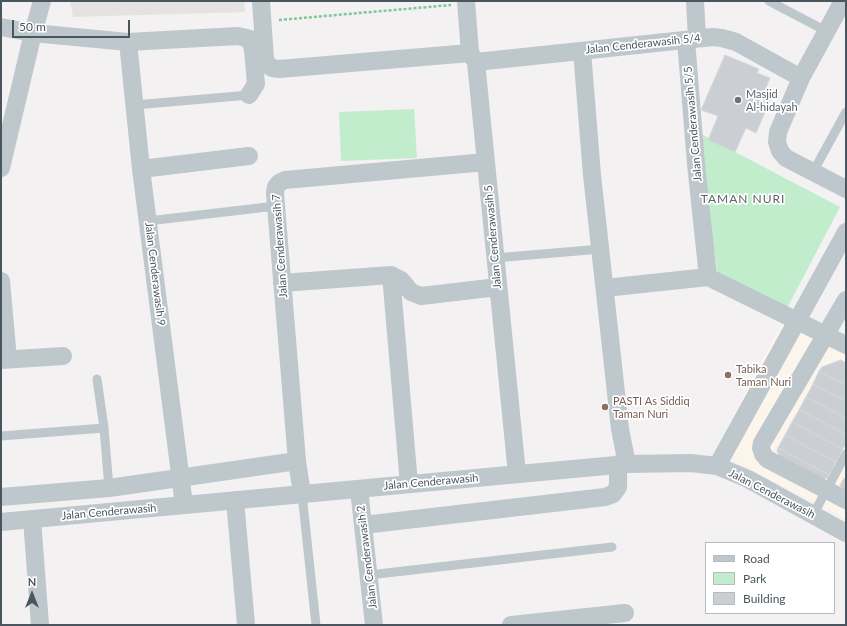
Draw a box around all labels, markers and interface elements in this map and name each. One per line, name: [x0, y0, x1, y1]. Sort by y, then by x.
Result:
scale bar: [14, 12, 132, 38]
text: 50 m: [19, 19, 46, 34]
street label: Jalan Cenderawasih 5/4: [585, 31, 701, 57]
street label: Jalan Cenderawasih 5/5: [681, 66, 705, 182]
place label: Masjid Al-hidayah: [746, 87, 798, 113]
marker: Masjid Al-hidayah: [733, 95, 743, 105]
street label: Jalan Cenderawasih 5: [482, 185, 504, 289]
district label: TAMAN NURI: [701, 192, 785, 206]
street label: Jalan Cenderawasih 7: [270, 194, 290, 298]
street label: Jalan Cenderawasih 9: [142, 221, 168, 327]
place label: Tabika Taman Nuri: [736, 362, 791, 388]
marker: Tabika Taman Nuri: [723, 370, 733, 380]
place label: PASTI As Siddiq Taman Nuri: [613, 394, 690, 420]
marker: PASTI As Siddiq Taman Nuri: [600, 402, 610, 412]
street label: Jalan Cenderawasih: [727, 467, 817, 521]
street label: Jalan Cenderawasih: [383, 471, 479, 493]
street label: Jalan Cenderawasih: [61, 501, 157, 523]
street label: Jalan Cenderawasih 2: [354, 504, 380, 610]
legend: [705, 542, 835, 614]
text: Road: [743, 551, 770, 566]
text: Park: [743, 571, 766, 586]
north arrow: [12, 574, 52, 614]
text: N: [28, 575, 36, 588]
text: Building: [743, 591, 786, 606]

